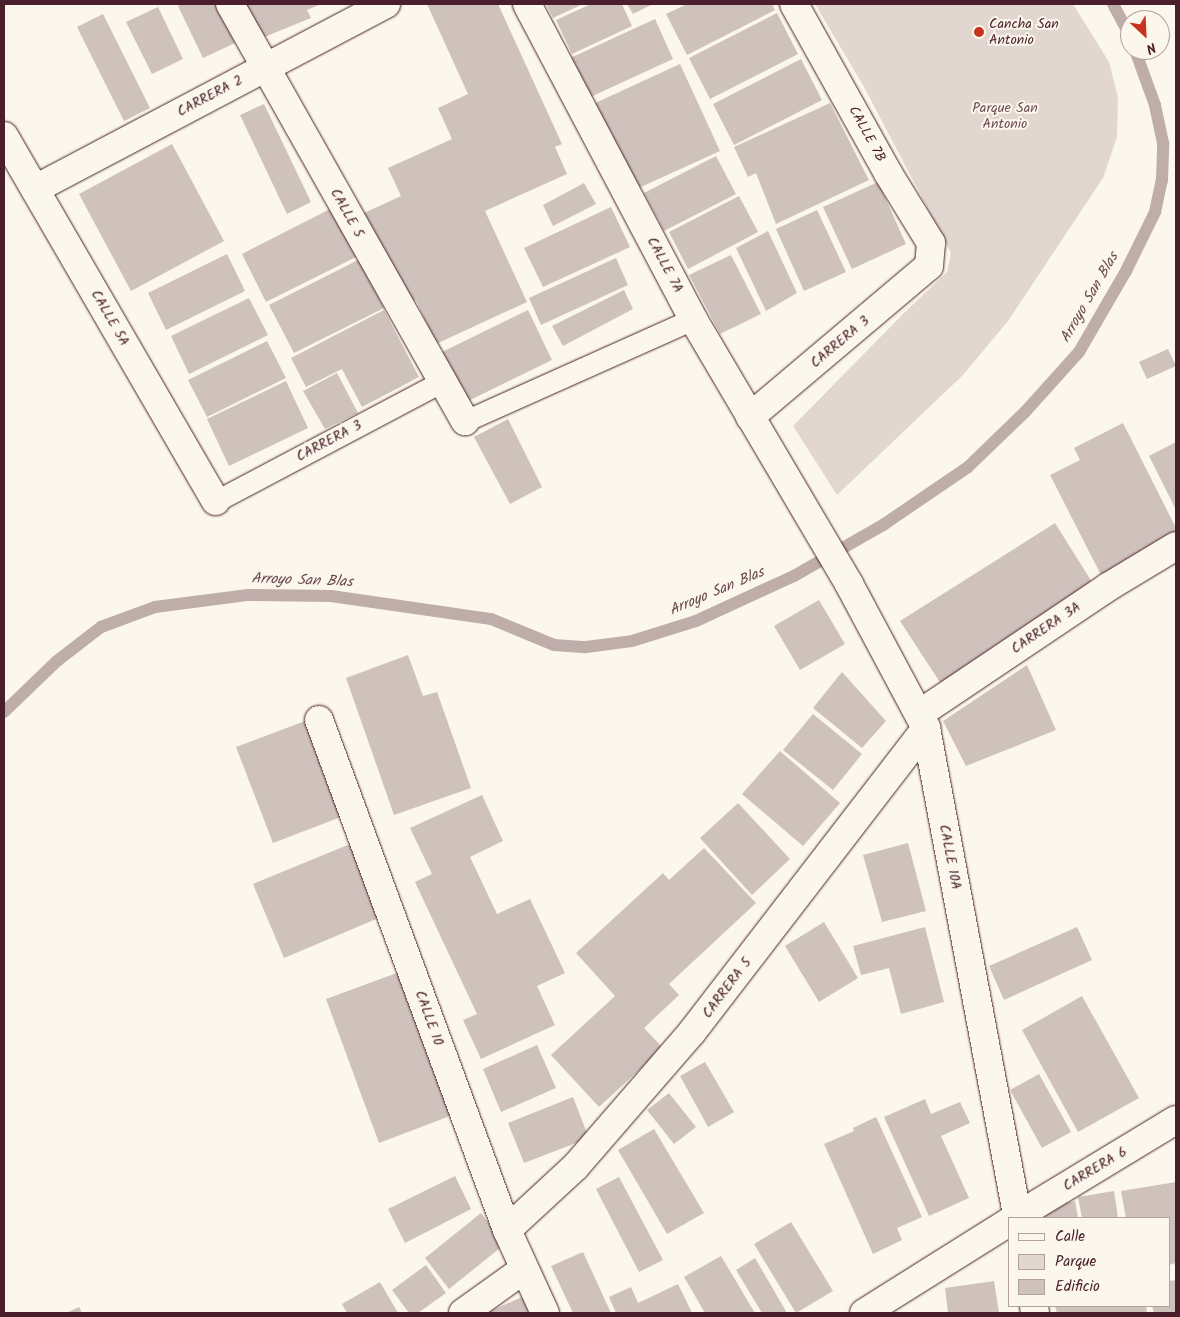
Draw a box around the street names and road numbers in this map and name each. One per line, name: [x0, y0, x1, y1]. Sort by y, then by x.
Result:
street label: CARRERA 2: [174, 72, 246, 120]
street label: CALLE 7B: [845, 103, 889, 165]
street label: CALLE 5: [327, 186, 367, 240]
street label: CALLE 7A: [643, 234, 687, 296]
street label: CALLE 5A: [87, 287, 133, 349]
street label: CARRERA 3: [807, 313, 873, 371]
street label: CARRERA 3: [293, 417, 365, 465]
street label: CARRERA 3A: [1008, 599, 1084, 657]
street label: CALLE 10A: [935, 823, 965, 891]
street label: CARRERA 5: [699, 954, 755, 1022]
street label: CALLE 10: [411, 988, 447, 1048]
street label: CARRERA 6: [1060, 1143, 1130, 1195]

